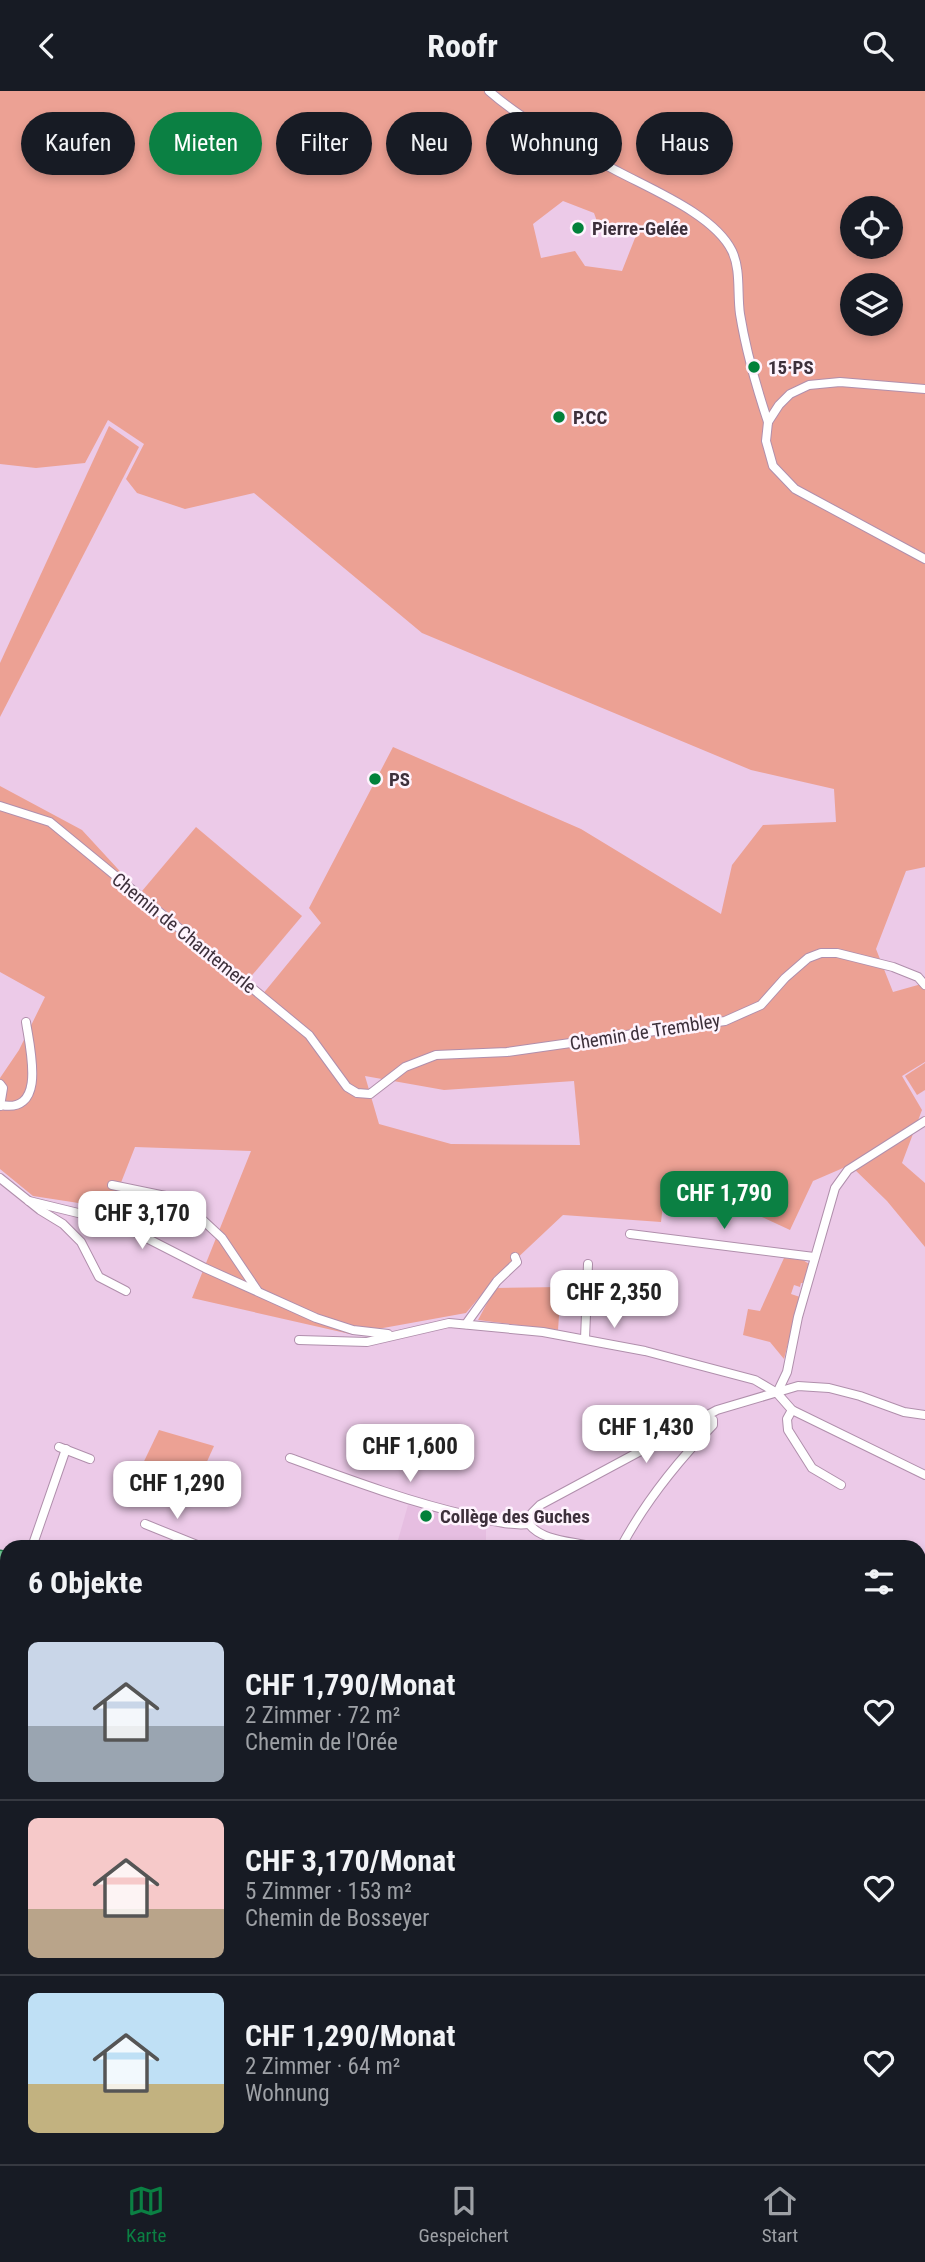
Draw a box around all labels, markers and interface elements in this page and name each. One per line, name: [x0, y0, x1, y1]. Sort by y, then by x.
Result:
icon: back: [28, 27, 66, 65]
text: Roofr: [427, 27, 498, 65]
icon: search: [859, 27, 897, 65]
chip: Kaufen: [21, 112, 135, 175]
chip: Mieten: [149, 112, 262, 175]
chip: Filter: [276, 112, 372, 175]
chip: Neu: [386, 112, 472, 175]
chip: Wohnung: [486, 112, 622, 175]
chip: Haus: [636, 112, 733, 175]
map controls: [840, 196, 903, 336]
button: locate: [840, 196, 903, 259]
place label: Pierre-Gelée: [592, 217, 688, 240]
marker: Pierre-Gelée: [570, 220, 586, 236]
button: layers: [840, 273, 903, 336]
place label: 15·PS: [768, 356, 814, 379]
marker: 15·PS: [746, 359, 762, 375]
place label: P.CC: [573, 406, 607, 429]
marker: P.CC: [551, 409, 567, 425]
place label: PS: [389, 768, 410, 791]
marker: PS: [367, 771, 383, 787]
street label: Chemin de Chantemerle: [107, 868, 261, 998]
street label: Chemin de Trembley: [568, 1009, 722, 1055]
pin: CHF 1,790: [644, 1171, 804, 1231]
text: CHF 1,790: [676, 1180, 772, 1207]
pin: CHF 3,170: [62, 1191, 222, 1251]
text: CHF 3,170: [94, 1200, 190, 1227]
pin: CHF 2,350: [534, 1271, 694, 1330]
text: CHF 2,350: [566, 1279, 662, 1306]
pin: CHF 1,430: [566, 1405, 726, 1465]
text: CHF 1,430: [598, 1414, 694, 1441]
pin: CHF 1,600: [330, 1425, 490, 1484]
text: CHF 1,600: [362, 1433, 458, 1460]
pin: CHF 1,290: [97, 1461, 257, 1521]
text: CHF 1,290: [129, 1470, 225, 1497]
place label: Collège des Guches: [440, 1505, 590, 1528]
marker: Collège des Guches: [418, 1508, 434, 1524]
icon: filters: [860, 1563, 898, 1601]
text: 6 Objekte: [28, 1565, 143, 1600]
text: CHF 1,790/Monat: [245, 1667, 455, 1702]
icon: home: [84, 1670, 168, 1754]
icon: heart: [860, 1693, 898, 1731]
text: 2 Zimmer · 72 m²: [245, 1702, 400, 1729]
text: Chemin de l'Orée: [245, 1729, 398, 1756]
text: CHF 3,170/Monat: [245, 1843, 455, 1878]
icon: home: [84, 1846, 168, 1930]
icon: heart: [860, 1869, 898, 1907]
text: 5 Zimmer · 153 m²: [245, 1878, 412, 1905]
text: Chemin de Bosseyer: [245, 1905, 429, 1932]
text: CHF 1,290/Monat: [245, 2018, 455, 2053]
icon: home: [84, 2021, 168, 2105]
icon: heart: [860, 2044, 898, 2082]
text: 2 Zimmer · 64 m²: [245, 2053, 400, 2080]
text: Wohnung: [245, 2080, 330, 2107]
tab: Karte: [126, 2182, 166, 2247]
tab: Gespeichert: [419, 2182, 509, 2247]
tab: Start: [761, 2182, 799, 2247]

